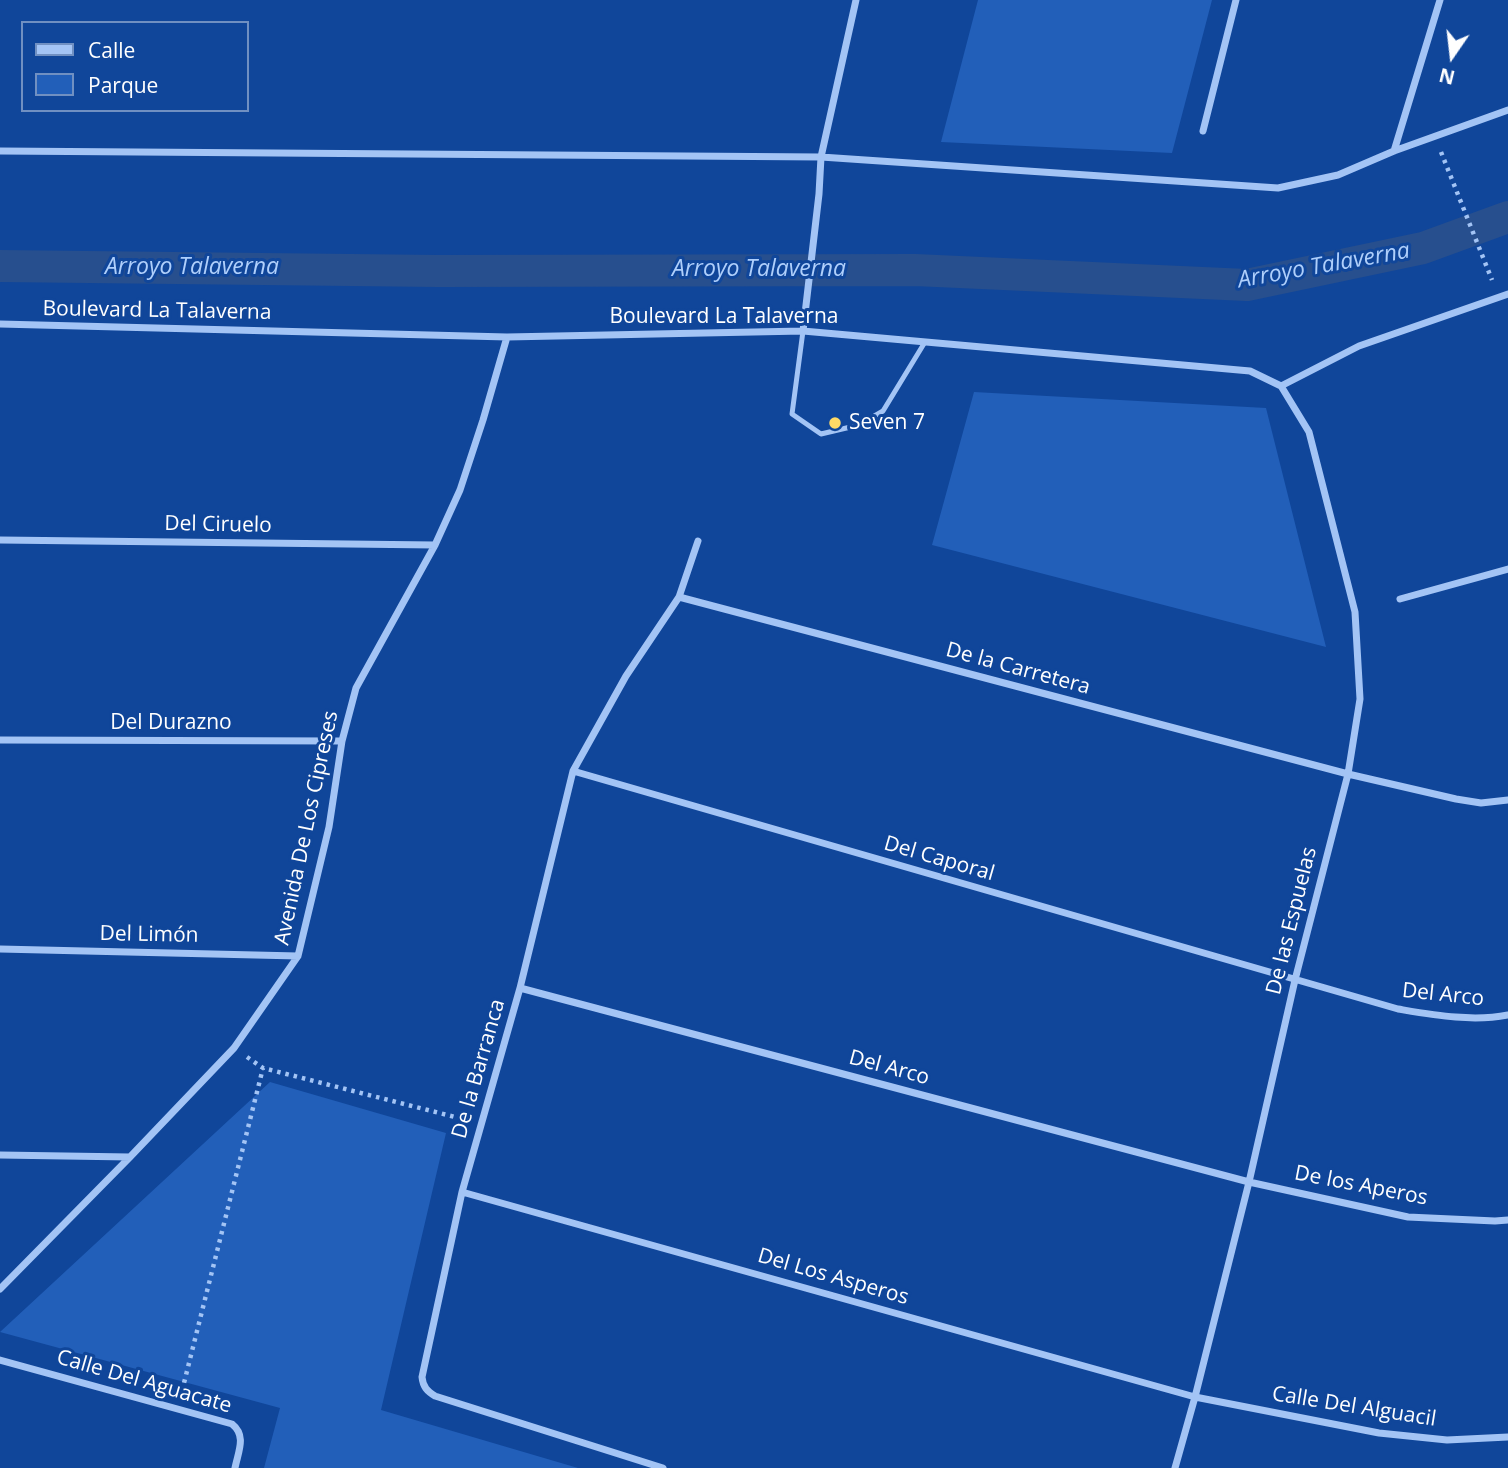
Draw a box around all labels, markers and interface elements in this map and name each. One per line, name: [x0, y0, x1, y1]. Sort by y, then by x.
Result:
legend: [21, 21, 248, 112]
north arrow: [1417, 21, 1487, 91]
text: Calle: [88, 36, 135, 64]
text: N: [1436, 62, 1458, 91]
text: Parque: [88, 71, 158, 99]
water label: Arroyo Talaverna: [1236, 237, 1412, 295]
water label: Arroyo Talaverna: [105, 253, 279, 281]
water label: Arroyo Talaverna: [672, 255, 846, 283]
street label: Boulevard La Talaverna: [42, 296, 272, 326]
street label: Boulevard La Talaverna: [610, 304, 838, 330]
place label: Seven 7: [849, 410, 925, 436]
marker: Seven 7: [827, 415, 843, 431]
street label: Del Ciruelo: [164, 511, 272, 539]
street label: De la Carretera: [943, 638, 1093, 700]
street label: Avenida De Los Cipreses: [270, 709, 344, 947]
street label: Del Durazno: [110, 710, 232, 736]
street label: Del Caporal: [881, 831, 997, 887]
street label: De las Espuelas: [1261, 845, 1323, 997]
street label: Del Limón: [99, 922, 199, 948]
street label: Del Arco: [1401, 978, 1485, 1012]
street label: De la Barranca: [447, 997, 511, 1141]
street label: Del Arco: [846, 1045, 932, 1091]
street label: De los Aperos: [1292, 1161, 1430, 1211]
street label: Del Los Asperos: [755, 1243, 911, 1311]
street label: Calle Del Aguacate: [54, 1345, 234, 1419]
street label: Calle Del Alguacil: [1270, 1382, 1438, 1432]

